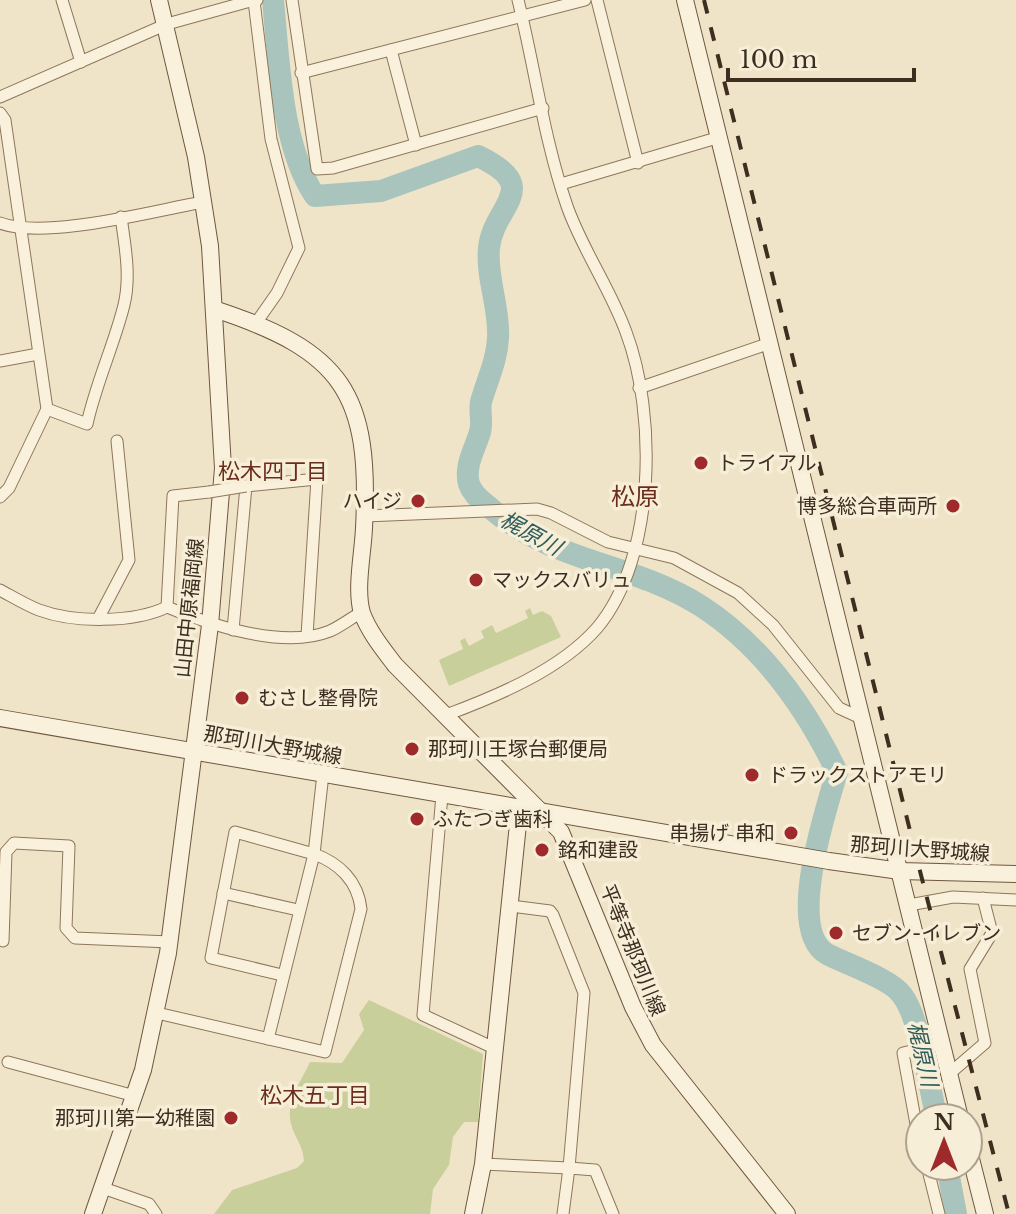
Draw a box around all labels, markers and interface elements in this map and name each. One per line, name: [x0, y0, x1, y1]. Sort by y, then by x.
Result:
scale bar: [728, 32, 914, 82]
text: 100 m: [740, 45, 818, 74]
place label: トライアル: [717, 451, 817, 475]
marker: トライアル: [692, 454, 710, 472]
district label: 松木四丁目: [218, 458, 328, 485]
district label: 松原: [611, 482, 659, 511]
place label: ハイジ: [342, 489, 402, 513]
marker: ハイジ: [409, 492, 427, 510]
place label: 博多総合車両所: [797, 494, 937, 518]
marker: 博多総合車両所: [944, 497, 962, 515]
water label: 梶原川: [495, 506, 568, 562]
street label: 山田中原福岡線: [170, 537, 208, 679]
place label: マックスバリュ: [492, 568, 631, 592]
marker: マックスバリュ: [467, 571, 485, 589]
place label: むさし整骨院: [258, 686, 378, 710]
marker: むさし整骨院: [233, 689, 251, 707]
street label: 那珂川大野城線: [202, 721, 344, 769]
place label: 那珂川王塚台郵便局: [428, 737, 608, 761]
marker: 那珂川王塚台郵便局: [403, 740, 421, 758]
place label: ドラックストアモリ: [768, 763, 947, 787]
marker: ドラックストアモリ: [743, 766, 761, 784]
place label: ふたつぎ歯科: [433, 807, 553, 831]
marker: ふたつぎ歯科: [408, 810, 426, 828]
place label: 串揚げ 串和: [669, 821, 775, 845]
marker: 串揚げ 串和: [782, 824, 800, 842]
street label: 那珂川大野城線: [849, 832, 991, 866]
place label: 銘和建設: [558, 838, 638, 862]
marker: 銘和建設: [533, 841, 551, 859]
street label: 平等寺那珂川線: [596, 881, 670, 1019]
place label: セブン-イレブン: [852, 921, 1001, 945]
marker: セブン-イレブン: [827, 924, 845, 942]
water label: 梶原川: [902, 1019, 944, 1091]
district label: 松木五丁目: [260, 1082, 370, 1109]
north arrow: [904, 1102, 984, 1182]
place label: 那珂川第一幼稚園: [55, 1106, 215, 1130]
marker: 那珂川第一幼稚園: [222, 1109, 240, 1127]
text: N: [934, 1109, 955, 1136]

